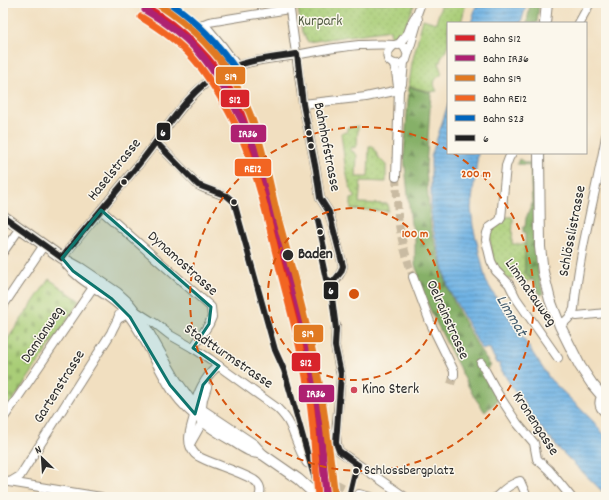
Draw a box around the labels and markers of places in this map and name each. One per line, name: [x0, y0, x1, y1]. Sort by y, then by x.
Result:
unlabelled marker: [304, 128, 314, 138]
unlabelled marker: [306, 141, 316, 151]
unlabelled marker: [119, 177, 129, 187]
unlabelled marker: [229, 197, 239, 207]
unlabelled marker: [315, 227, 325, 237]
place label: Baden: [298, 244, 333, 266]
marker: Baden: [281, 248, 295, 262]
centre of rings: [347, 287, 361, 301]
place label: Kino Sterk: [362, 379, 419, 401]
marker: Kino Sterk: [349, 385, 359, 395]
place label: Schlossbergplatz: [364, 461, 455, 481]
marker: Schlossbergplatz: [351, 466, 361, 476]

